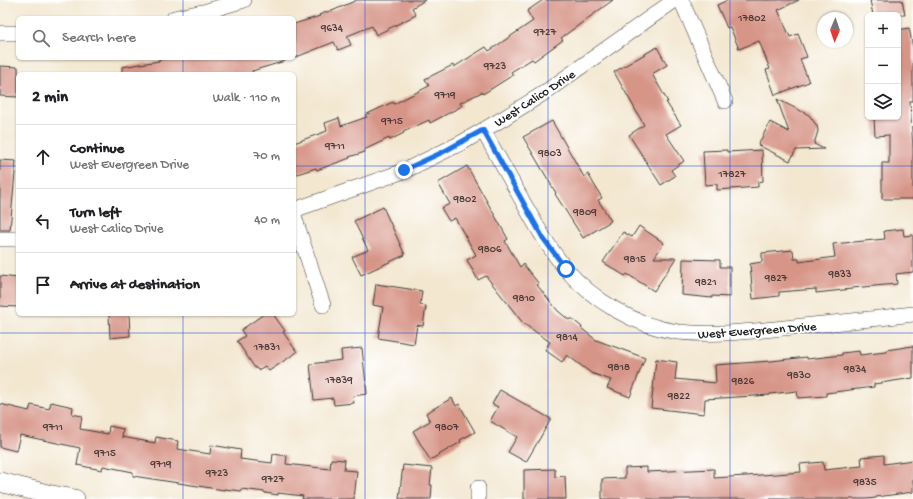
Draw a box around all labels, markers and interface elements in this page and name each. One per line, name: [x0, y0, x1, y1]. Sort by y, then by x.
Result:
north arrow: [817, 12, 853, 48]
map controls: [865, 12, 901, 120]
button: +: [865, 12, 901, 48]
house number: 17802: [737, 13, 767, 25]
search box: [16, 16, 296, 60]
house number: 9634: [320, 23, 344, 35]
icon: search: [30, 27, 52, 49]
house number: 9727: [533, 27, 556, 39]
text: Search here: [62, 29, 136, 47]
button: −: [865, 48, 901, 84]
house number: 9723: [483, 61, 506, 73]
street label: West Calico Drive: [492, 67, 579, 131]
button: layers: [865, 84, 901, 120]
text: 2 min: [32, 88, 68, 108]
house number: 9719: [433, 90, 456, 102]
text: Walk · 110 m: [213, 91, 280, 106]
house number: 9715: [380, 116, 403, 128]
text: Continue: [70, 140, 124, 158]
house number: 9711: [324, 141, 345, 153]
icon: ahead: [32, 146, 54, 168]
house number: 9803: [537, 148, 562, 160]
text: 70 m: [254, 149, 280, 164]
text: West Evergreen Drive: [70, 158, 189, 173]
route end: [395, 161, 413, 179]
house number: 17827: [717, 169, 746, 181]
house number: 9802: [452, 194, 477, 206]
text: Turn left: [70, 204, 121, 222]
house number: 9809: [572, 207, 597, 219]
icon: left: [32, 210, 54, 232]
text: 40 m: [254, 213, 280, 228]
text: West Calico Drive: [70, 222, 163, 237]
house number: 9806: [477, 244, 502, 256]
house number: 9815: [623, 254, 646, 266]
route start: [557, 260, 575, 278]
house number: 9833: [828, 269, 852, 281]
house number: 9827: [764, 273, 788, 285]
icon: arrive: [32, 274, 54, 296]
text: Arrive at destination: [70, 276, 200, 294]
house number: 9821: [694, 277, 717, 289]
house number: 9810: [512, 293, 535, 305]
street label: West Evergreen Drive: [697, 320, 817, 343]
house number: 9814: [555, 332, 578, 344]
house number: 17831: [253, 342, 280, 354]
house number: 9818: [607, 362, 630, 374]
house number: 9834: [843, 364, 867, 376]
house number: 9830: [786, 370, 811, 382]
house number: 17839: [324, 375, 353, 387]
house number: 9826: [731, 376, 755, 388]
house number: 9822: [667, 391, 691, 403]
house number: 9711: [42, 422, 63, 434]
house number: 9807: [434, 422, 459, 434]
house number: 9715: [93, 448, 116, 460]
house number: 9719: [149, 459, 172, 471]
house number: 9723: [205, 468, 228, 480]
house number: 9727: [261, 474, 284, 486]
house number: 9835: [852, 477, 877, 489]

